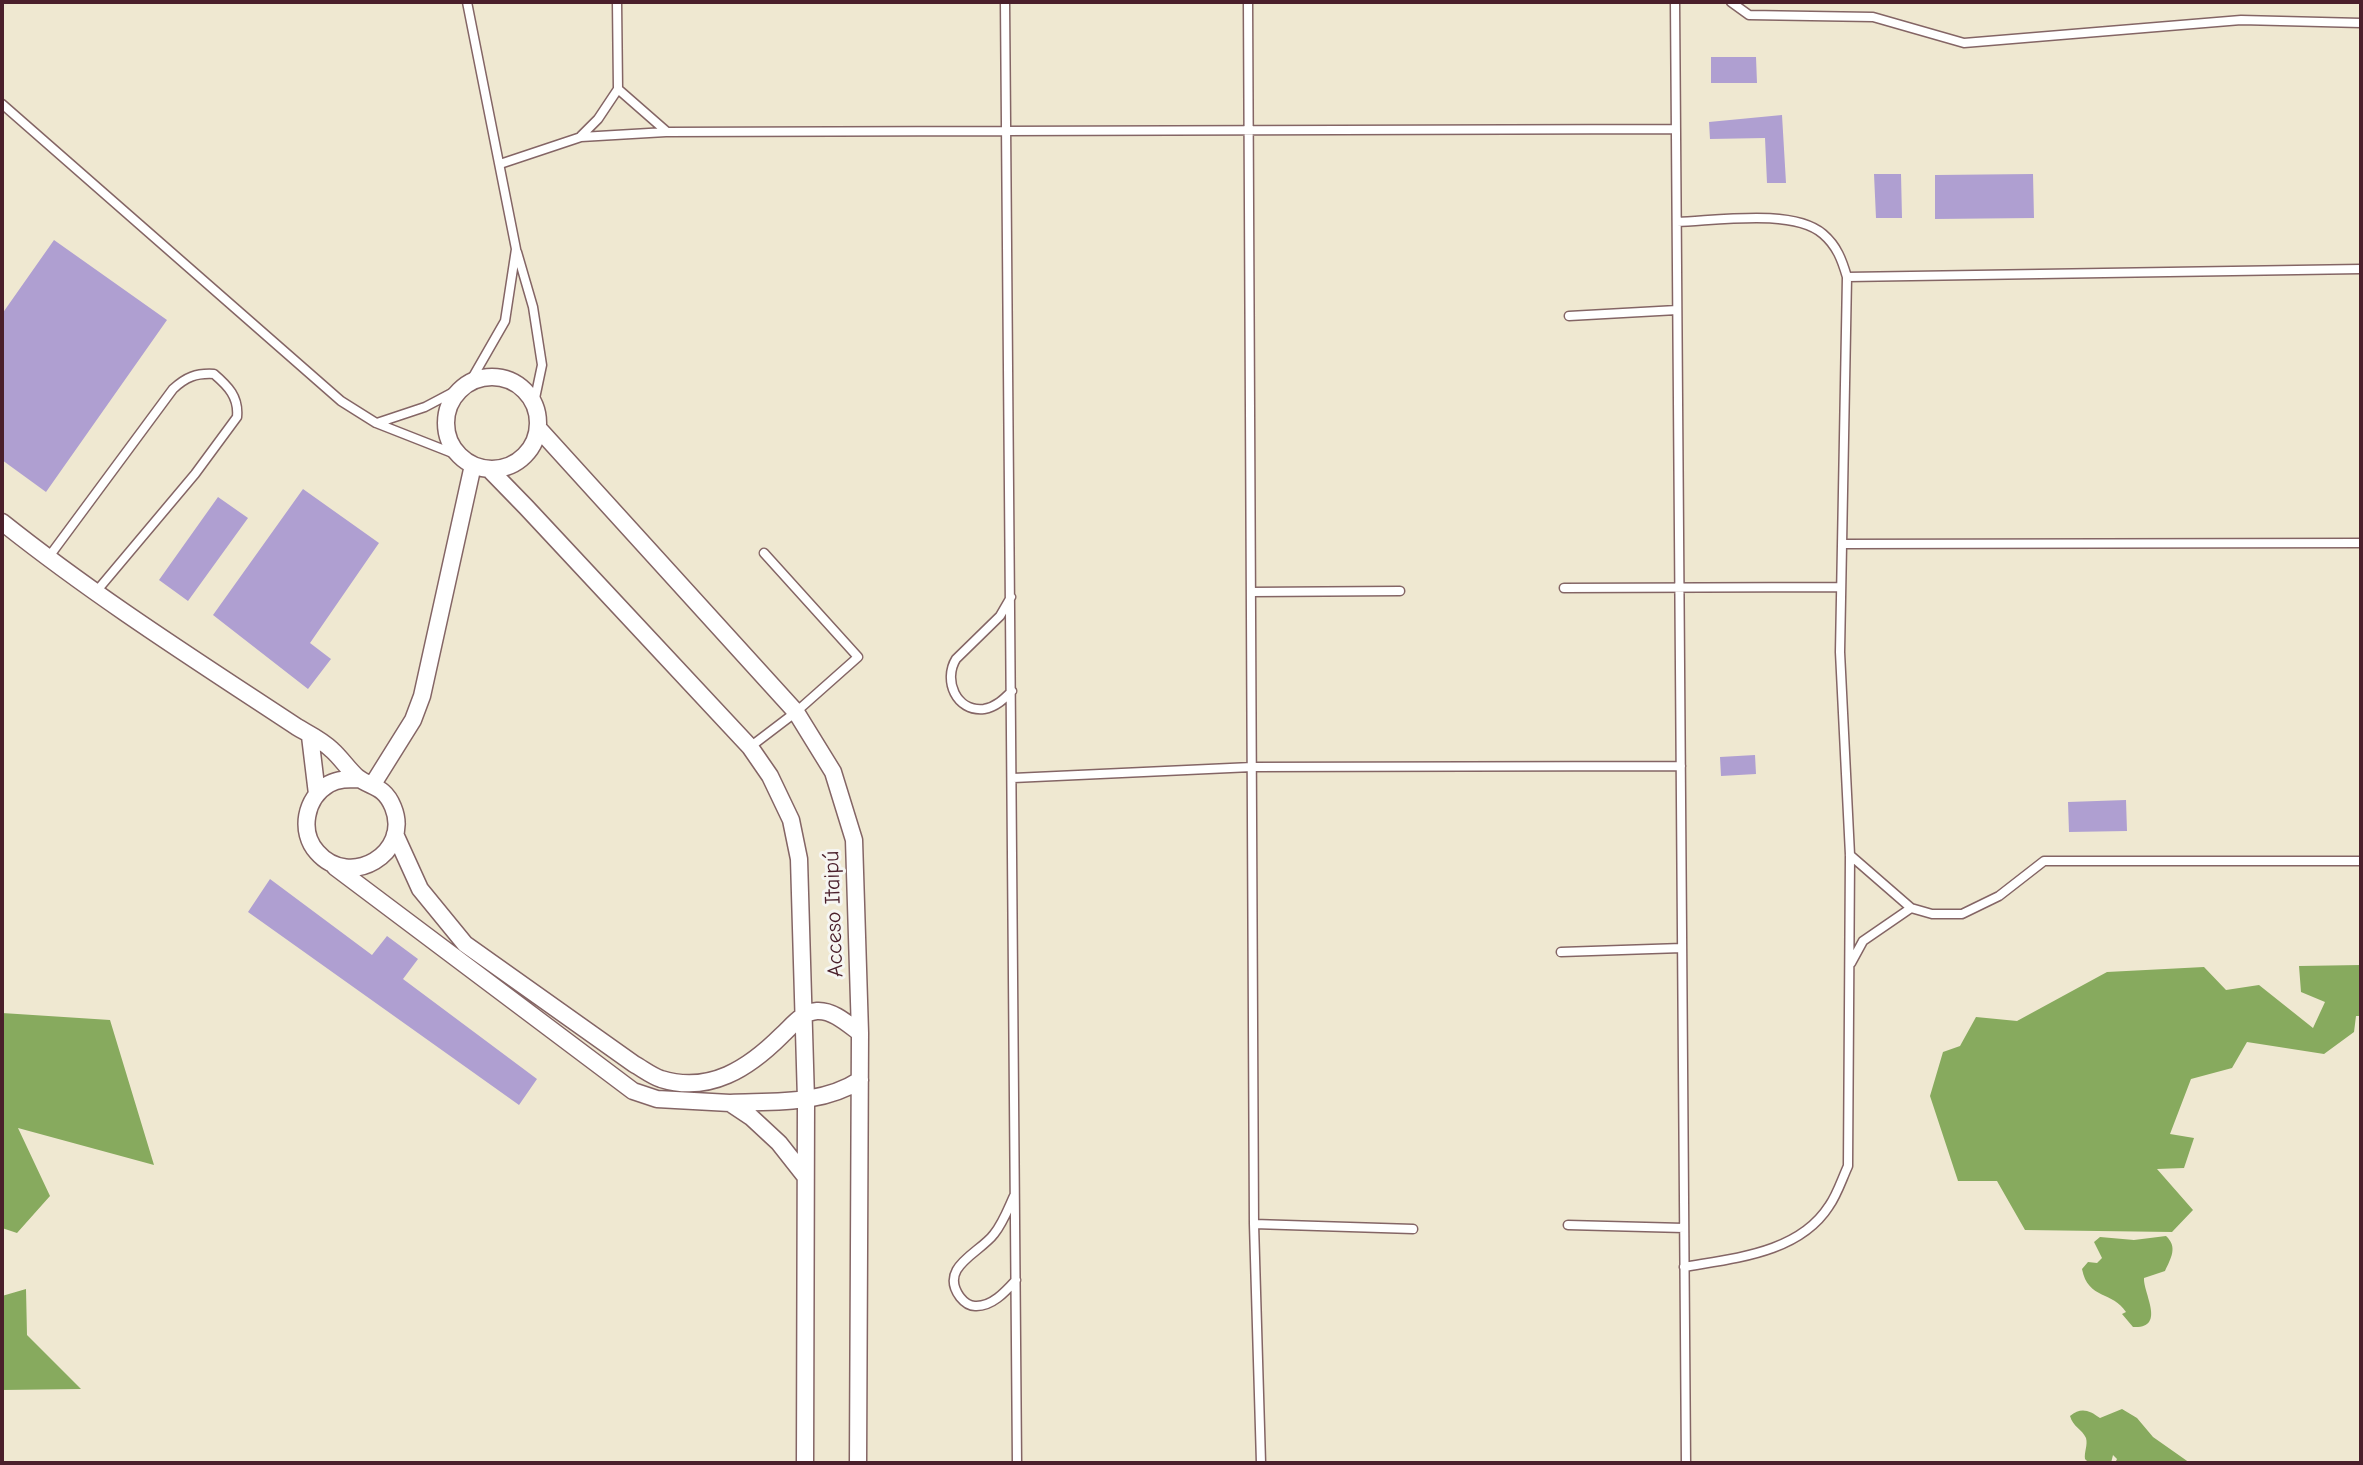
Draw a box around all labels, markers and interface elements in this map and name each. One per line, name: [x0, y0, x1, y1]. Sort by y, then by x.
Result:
street label: Acceso Itaipú: [819, 850, 849, 978]

